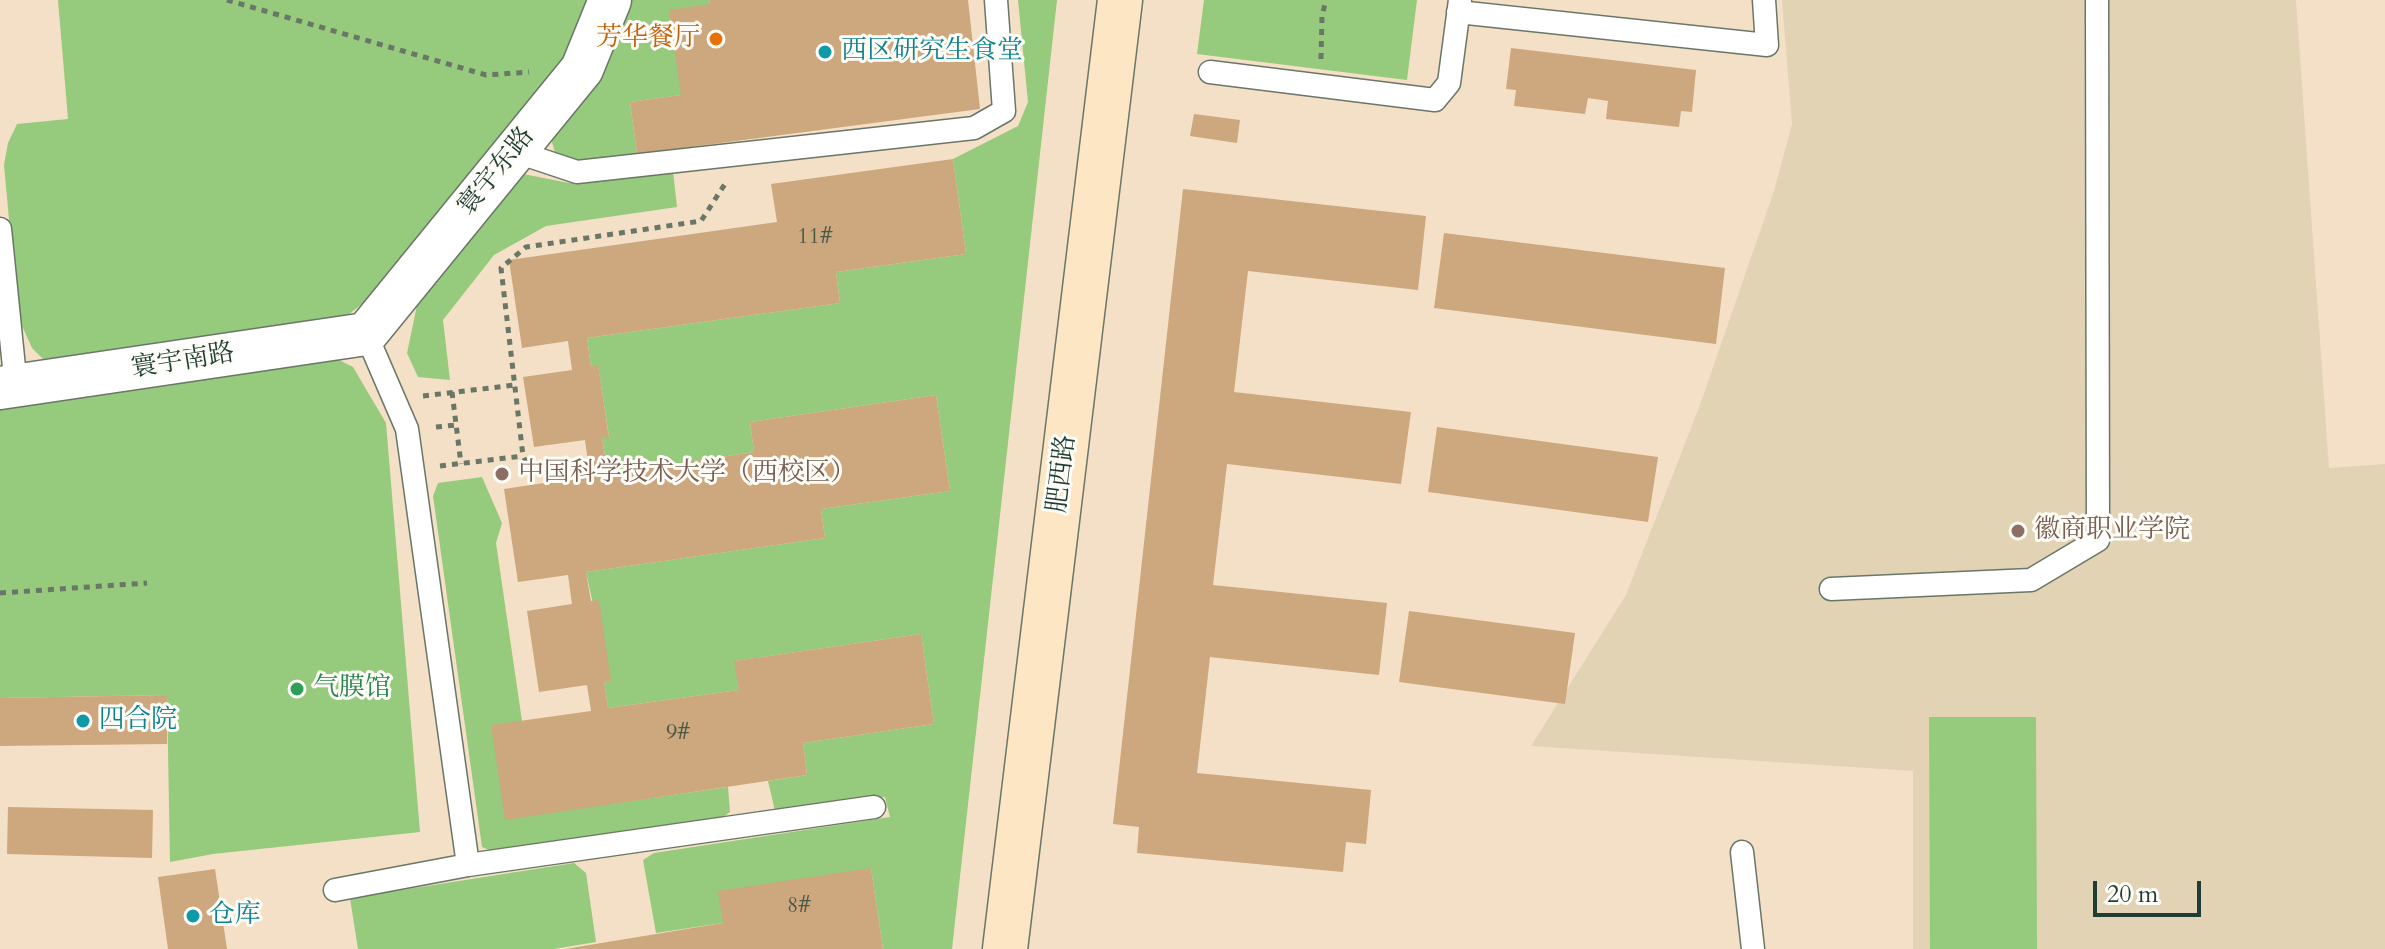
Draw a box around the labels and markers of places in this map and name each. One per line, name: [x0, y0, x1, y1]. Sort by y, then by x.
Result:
place label: 芳华餐厅: [596, 23, 700, 55]
marker: 芳华餐厅: [707, 30, 725, 48]
place label: 西区研究生食堂: [841, 36, 1023, 68]
marker: 西区研究生食堂: [816, 43, 834, 61]
place label: 中国科学技术大学（西校区）: [518, 458, 856, 490]
marker: 中国科学技术大学（西校区）: [493, 465, 511, 483]
place label: 徽商职业学院: [2034, 515, 2190, 547]
marker: 徽商职业学院: [2009, 522, 2027, 540]
place label: 气膜馆: [313, 673, 391, 705]
marker: 气膜馆: [288, 680, 306, 698]
place label: 四合院: [99, 705, 177, 737]
marker: 四合院: [74, 712, 92, 730]
place label: 仓库: [209, 900, 261, 932]
marker: 仓库: [184, 907, 202, 925]

